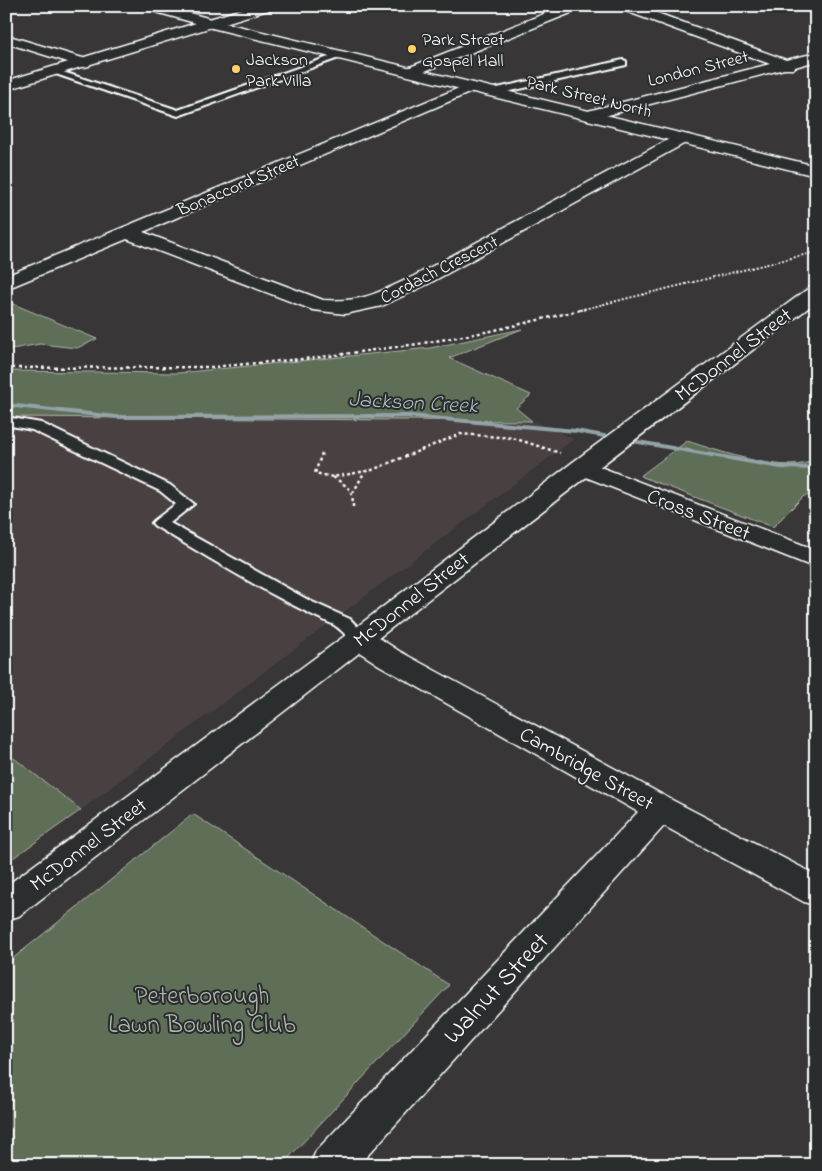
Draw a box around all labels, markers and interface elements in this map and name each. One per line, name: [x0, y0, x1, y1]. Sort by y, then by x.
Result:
place label: Park Street Gospel Hall: [422, 28, 504, 75]
marker: Park Street Gospel Hall: [406, 43, 418, 55]
street label: London Street: [645, 45, 752, 95]
place label: Jackson Park Villa: [246, 48, 311, 95]
marker: Jackson Park Villa: [230, 63, 242, 75]
street label: Park Street North: [523, 70, 654, 126]
street label: Bonaccord Street: [173, 149, 304, 225]
street label: Cordach Crescent: [376, 230, 503, 312]
street label: McDonnel Street: [669, 301, 799, 410]
water label: Jackson Creek: [347, 385, 480, 423]
street label: Cross Street: [642, 482, 754, 549]
street label: McDonnel Street: [348, 546, 477, 656]
street label: Cambridge Street: [512, 720, 659, 821]
street label: McDonnel Street: [24, 791, 154, 900]
street label: Walnut Street: [436, 925, 559, 1053]
park label: Peterborough Lawn Bowling Club: [108, 979, 296, 1045]

